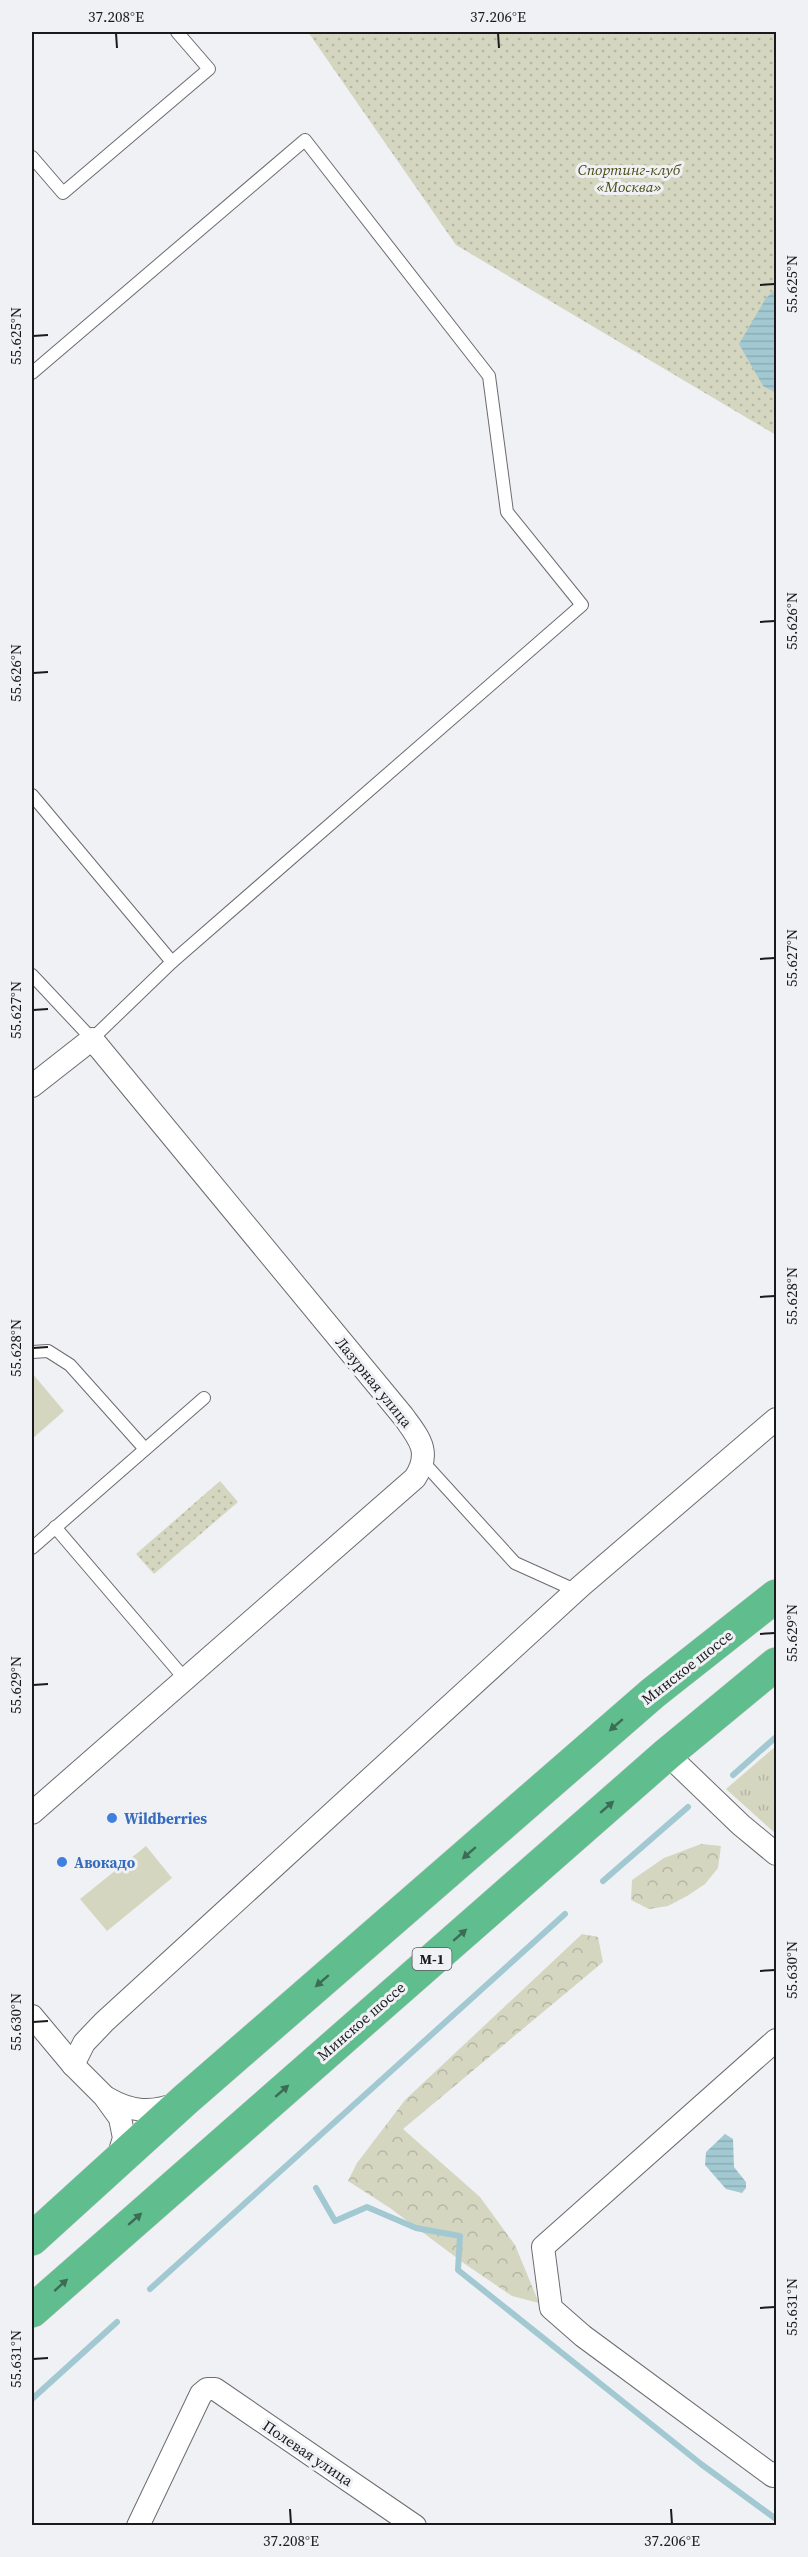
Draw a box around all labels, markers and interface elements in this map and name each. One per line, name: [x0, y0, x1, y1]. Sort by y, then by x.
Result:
text: 37.208°E: [88, 6, 144, 27]
text: 37.206°E: [470, 6, 526, 27]
park label: Спортинг-клуб «Москва»: [578, 159, 682, 197]
text: 55.625°N: [781, 255, 802, 313]
text: 55.625°N: [5, 307, 26, 365]
text: 55.626°N: [781, 592, 802, 650]
text: 55.626°N: [5, 644, 26, 702]
text: 55.627°N: [781, 929, 802, 987]
text: 55.627°N: [5, 981, 26, 1039]
text: 55.628°N: [781, 1267, 802, 1325]
text: 55.628°N: [5, 1319, 26, 1377]
street label: Лазурная улица: [331, 1332, 417, 1432]
text: 55.629°N: [781, 1604, 802, 1662]
street label: Минское шоссе: [637, 1625, 737, 1709]
text: 55.629°N: [5, 1656, 26, 1714]
one-way arrow: [609, 1718, 624, 1731]
one-way arrow: [599, 1801, 614, 1814]
place label: Wildberries: [124, 1808, 207, 1829]
marker: Wildberries: [105, 1811, 119, 1825]
one-way arrow: [462, 1846, 477, 1859]
place label: Авокадо: [74, 1852, 136, 1873]
marker: Авокадо: [55, 1855, 69, 1869]
one-way arrow: [452, 1929, 467, 1942]
text: 55.630°N: [781, 1941, 802, 1999]
road number: М-1: [412, 1948, 452, 1970]
one-way arrow: [315, 1974, 330, 1987]
street label: Минское шоссе: [312, 1977, 410, 2065]
text: 55.630°N: [5, 1993, 26, 2051]
one-way arrow: [274, 2084, 289, 2098]
one-way arrow: [127, 2213, 142, 2226]
text: 55.631°N: [781, 2278, 802, 2336]
one-way arrow: [53, 2279, 68, 2292]
text: 55.631°N: [5, 2330, 26, 2388]
street label: Полевая улица: [259, 2415, 357, 2491]
text: 37.208°E: [263, 2530, 319, 2551]
text: 37.206°E: [644, 2530, 700, 2551]

